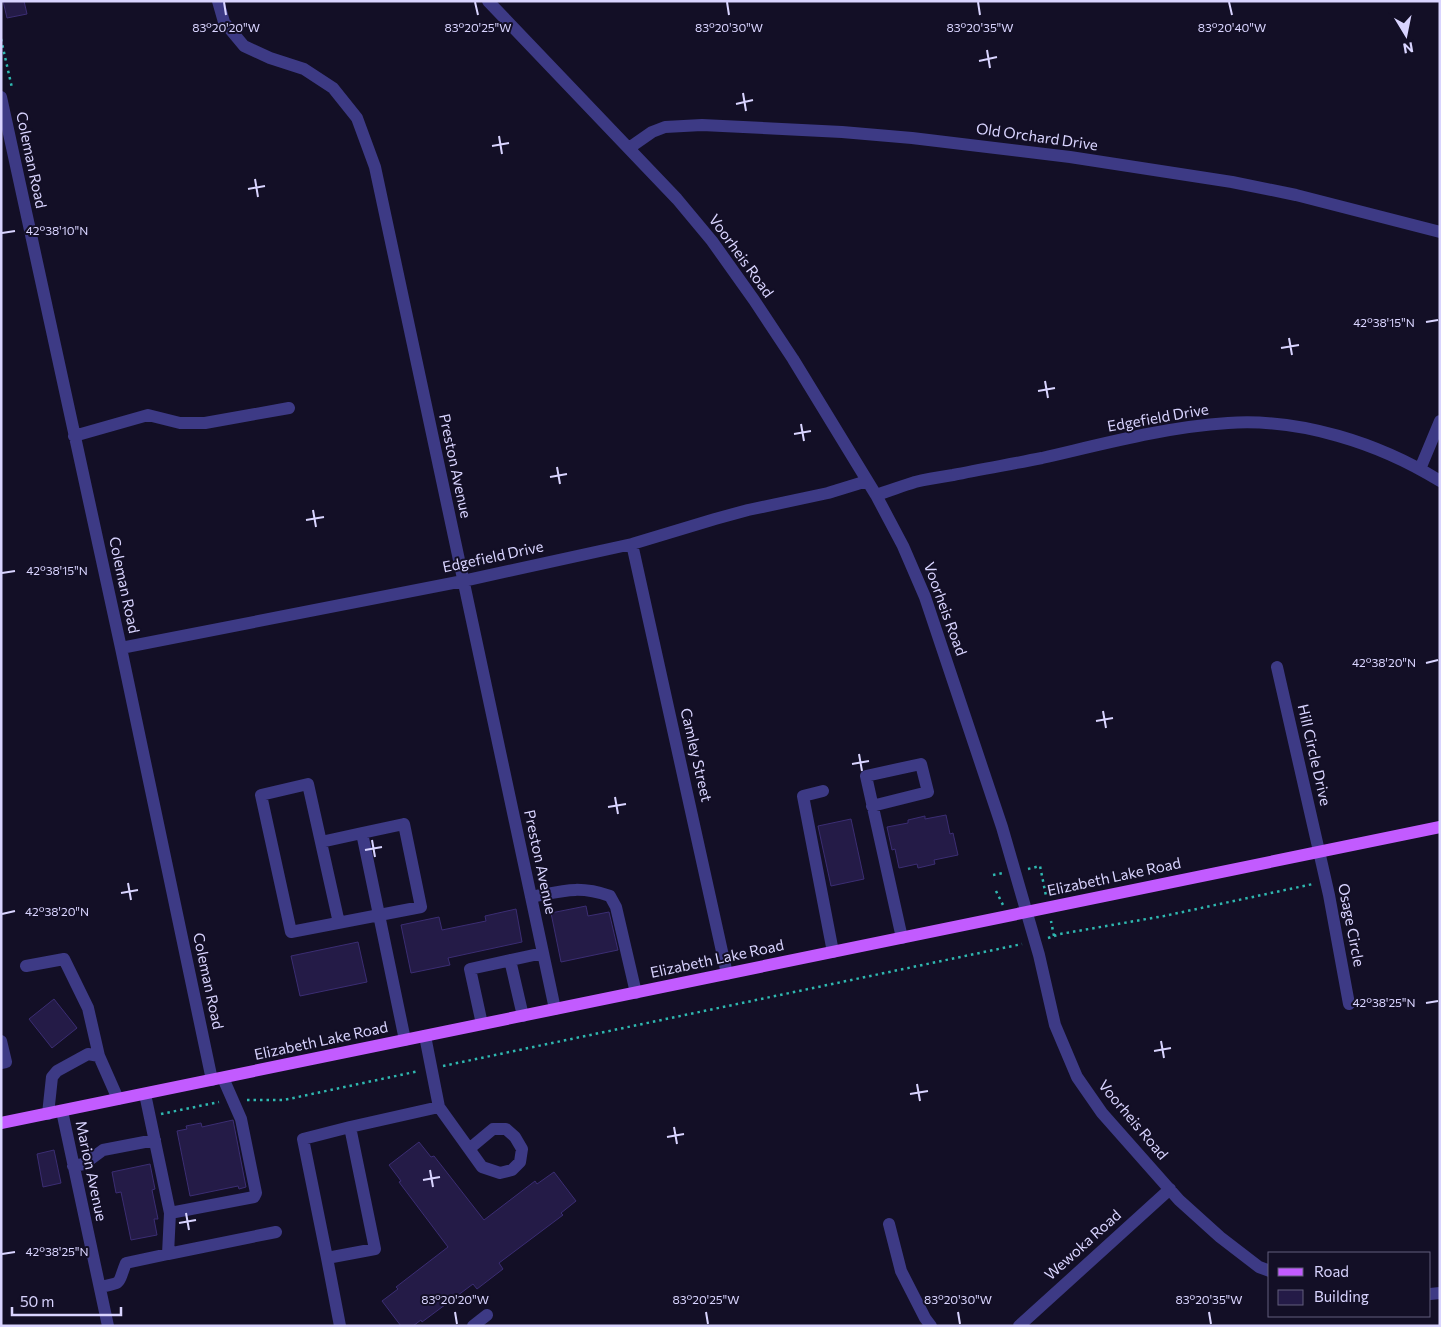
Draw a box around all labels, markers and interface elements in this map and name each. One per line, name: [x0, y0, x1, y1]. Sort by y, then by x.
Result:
north arrow: [1381, 10, 1431, 60]
text: 83°20'20"W: [192, 20, 260, 34]
text: 83°20'25"W: [445, 20, 511, 34]
text: 83°20'30"W: [695, 20, 763, 34]
text: 83°20'35"W: [946, 20, 1014, 34]
text: 83°20'40"W: [1198, 20, 1266, 34]
text: N: [1402, 39, 1415, 58]
street label: Coleman Road: [13, 110, 51, 210]
street label: Old Orchard Drive: [975, 119, 1099, 153]
street label: Voorheis Road: [706, 210, 778, 300]
text: 42°38'10"N: [26, 223, 88, 237]
text: 42°38'15"N: [1353, 315, 1415, 329]
street label: Edgefield Drive: [1106, 399, 1210, 435]
street label: Preston Avenue: [436, 412, 476, 520]
street label: Coleman Road: [106, 535, 144, 635]
street label: Edgefield Drive: [441, 537, 545, 575]
street label: Voorheis Road: [921, 559, 971, 658]
text: 42°38'15"N: [26, 563, 88, 577]
text: 42°38'20"N: [1352, 655, 1416, 669]
street label: Hill Circle Drive: [1295, 702, 1335, 807]
street label: Camley Street: [677, 706, 717, 803]
street label: Preston Avenue: [521, 808, 561, 916]
street label: Elizabeth Lake Road: [1045, 853, 1182, 899]
street label: Osage Circle: [1335, 882, 1369, 968]
text: 42°38'20"N: [25, 904, 89, 918]
street label: Coleman Road: [190, 931, 228, 1031]
street label: Elizabeth Lake Road: [648, 935, 785, 981]
text: 42°38'25"N: [1352, 995, 1416, 1009]
street label: Elizabeth Lake Road: [252, 1017, 389, 1063]
street label: Voorheis Road: [1095, 1076, 1172, 1163]
street label: Marion Avenue: [73, 1119, 111, 1223]
street label: Wewoka Road: [1040, 1205, 1124, 1283]
text: 42°38'25"N: [25, 1244, 89, 1258]
legend: [1268, 1252, 1431, 1317]
text: Road: [1314, 1262, 1349, 1280]
scale bar: [12, 1284, 121, 1316]
text: Building: [1314, 1287, 1369, 1305]
text: 50 m: [20, 1292, 54, 1310]
text: 83°20'20"W: [421, 1292, 489, 1306]
text: 83°20'25"W: [673, 1292, 739, 1306]
text: 83°20'30"W: [924, 1292, 992, 1306]
text: 83°20'35"W: [1175, 1292, 1243, 1306]

